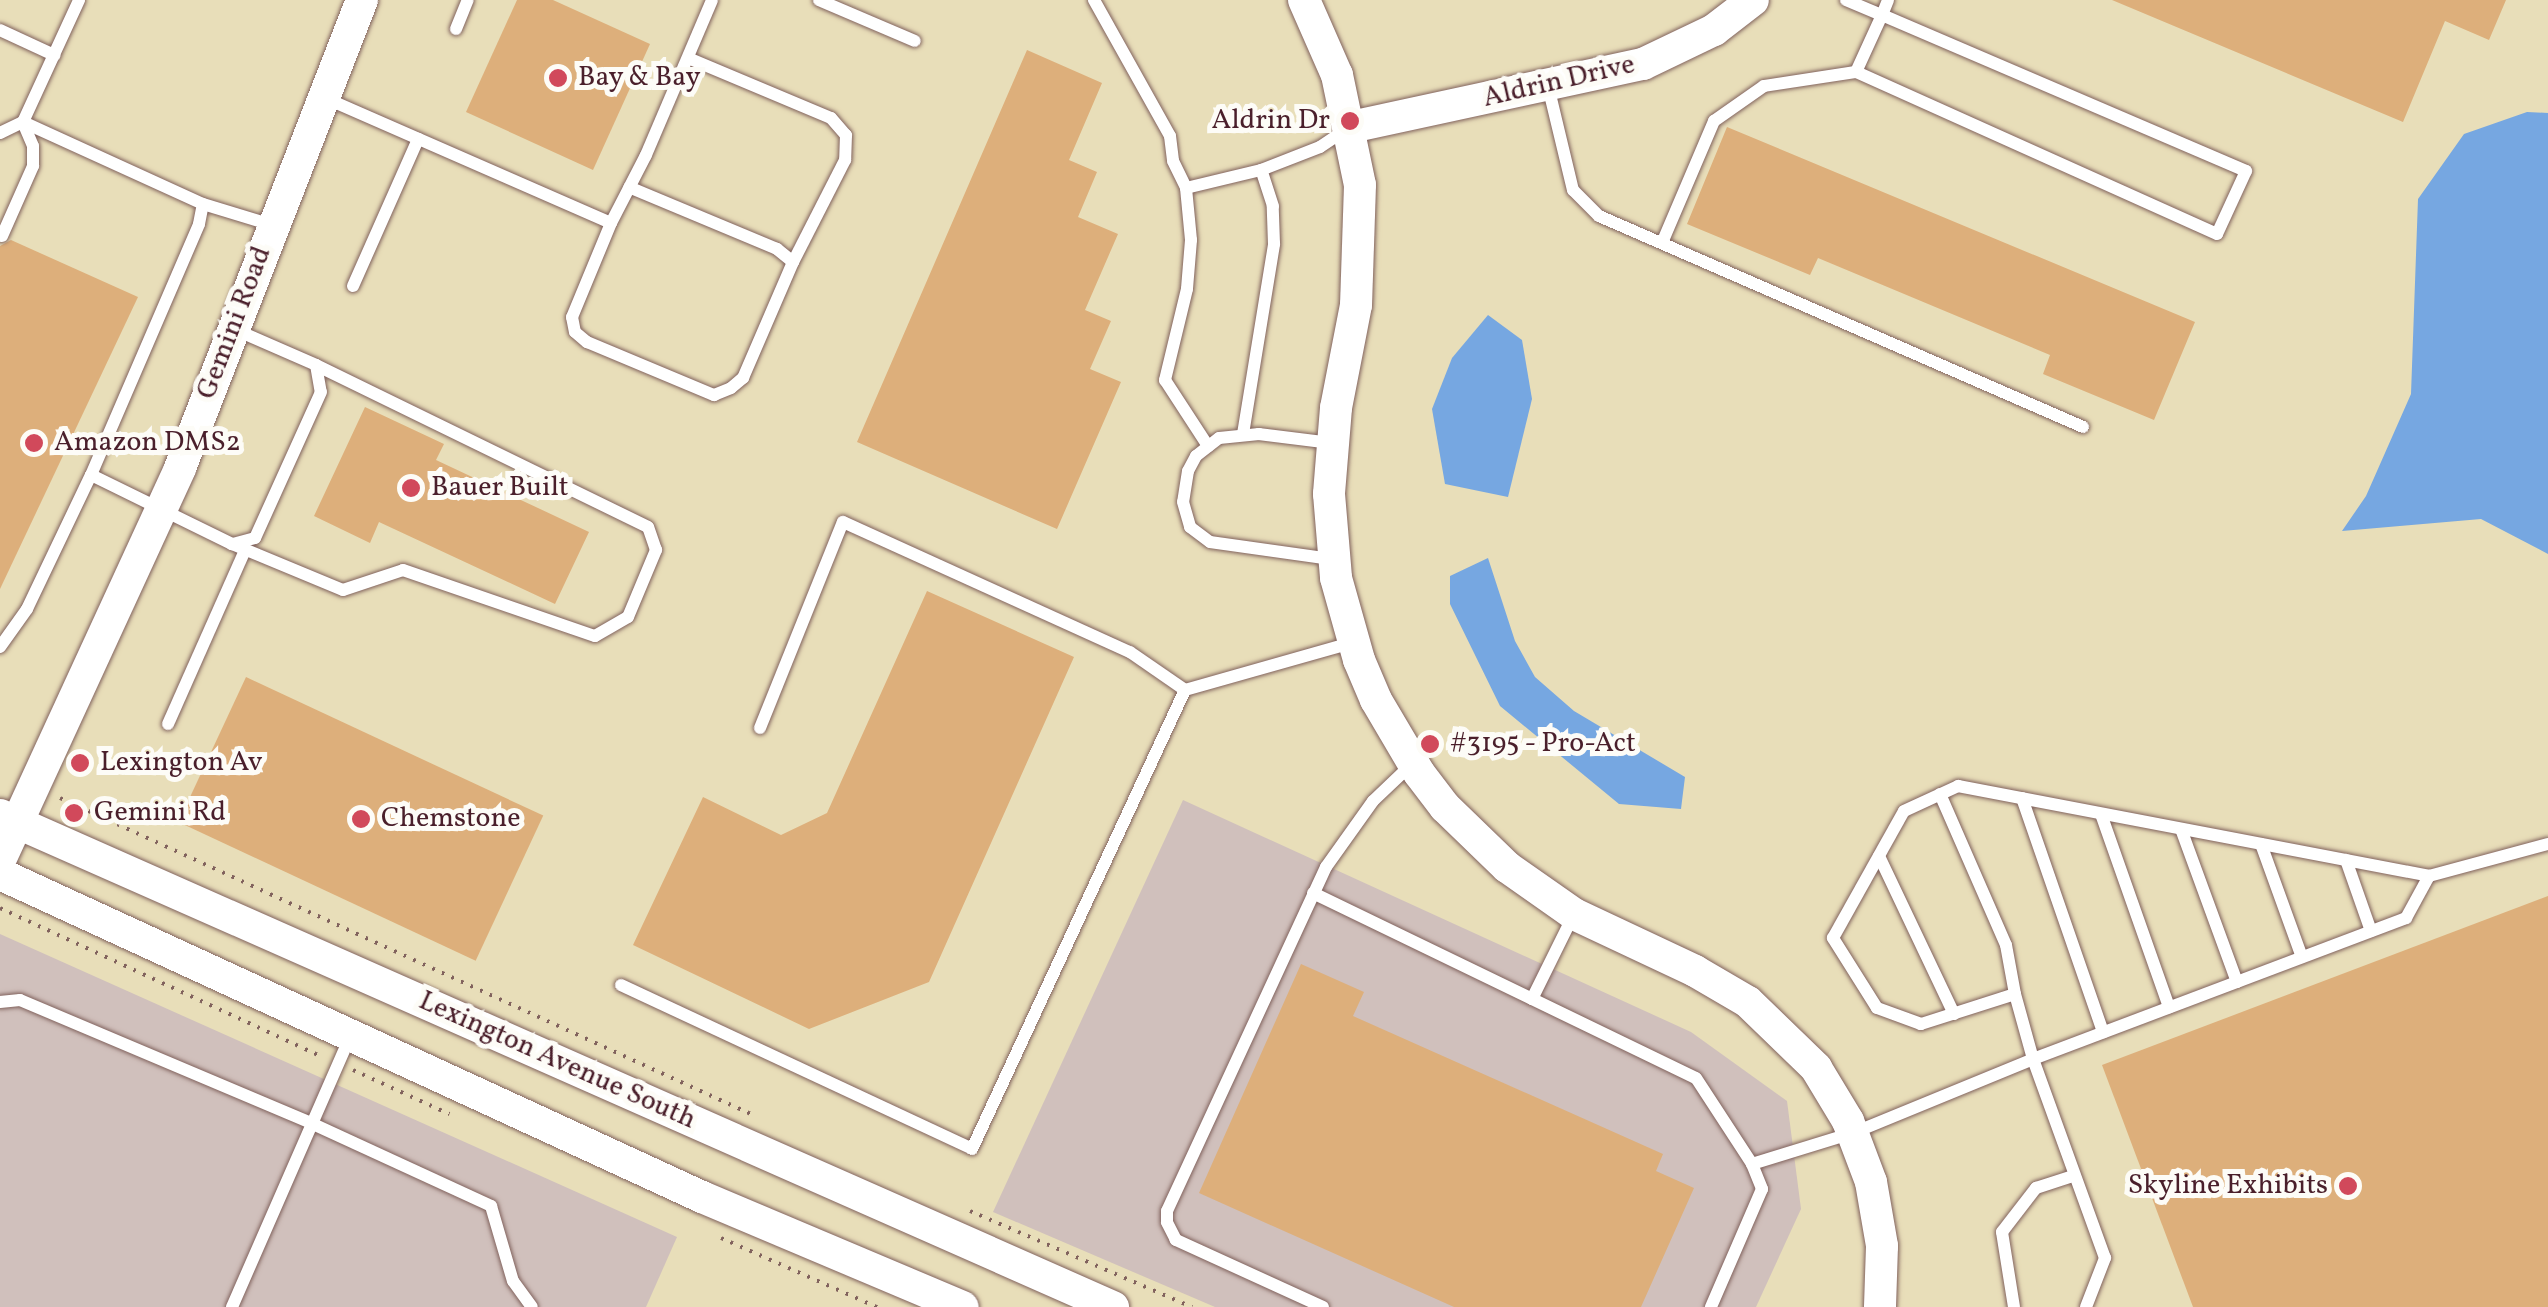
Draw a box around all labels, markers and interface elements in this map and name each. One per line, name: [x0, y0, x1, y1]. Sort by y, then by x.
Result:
street label: Aldrin Drive: [1480, 48, 1638, 116]
place label: Bay & Bay: [578, 61, 701, 95]
marker: Bay & Bay: [547, 67, 569, 89]
place label: Aldrin Dr: [1211, 104, 1330, 138]
marker: Aldrin Dr: [1339, 110, 1361, 132]
street label: Gemini Road: [190, 242, 280, 404]
place label: Amazon DMS2: [54, 426, 241, 460]
marker: Amazon DMS2: [23, 432, 45, 454]
place label: Bauer Built: [431, 471, 569, 505]
marker: Bauer Built: [400, 477, 422, 499]
place label: #3195 - Pro-Act: [1450, 727, 1637, 761]
marker: #3195 - Pro-Act: [1419, 733, 1441, 755]
place label: Lexington Av: [100, 746, 263, 780]
marker: Lexington Av: [69, 752, 91, 774]
place label: Gemini Rd: [94, 796, 226, 830]
marker: Gemini Rd: [63, 802, 85, 824]
place label: Chemstone: [381, 802, 520, 836]
marker: Chemstone: [350, 808, 372, 830]
street label: Lexington Avenue South: [413, 985, 701, 1137]
place label: Skyline Exhibits: [2128, 1169, 2328, 1203]
marker: Skyline Exhibits: [2337, 1175, 2359, 1197]

